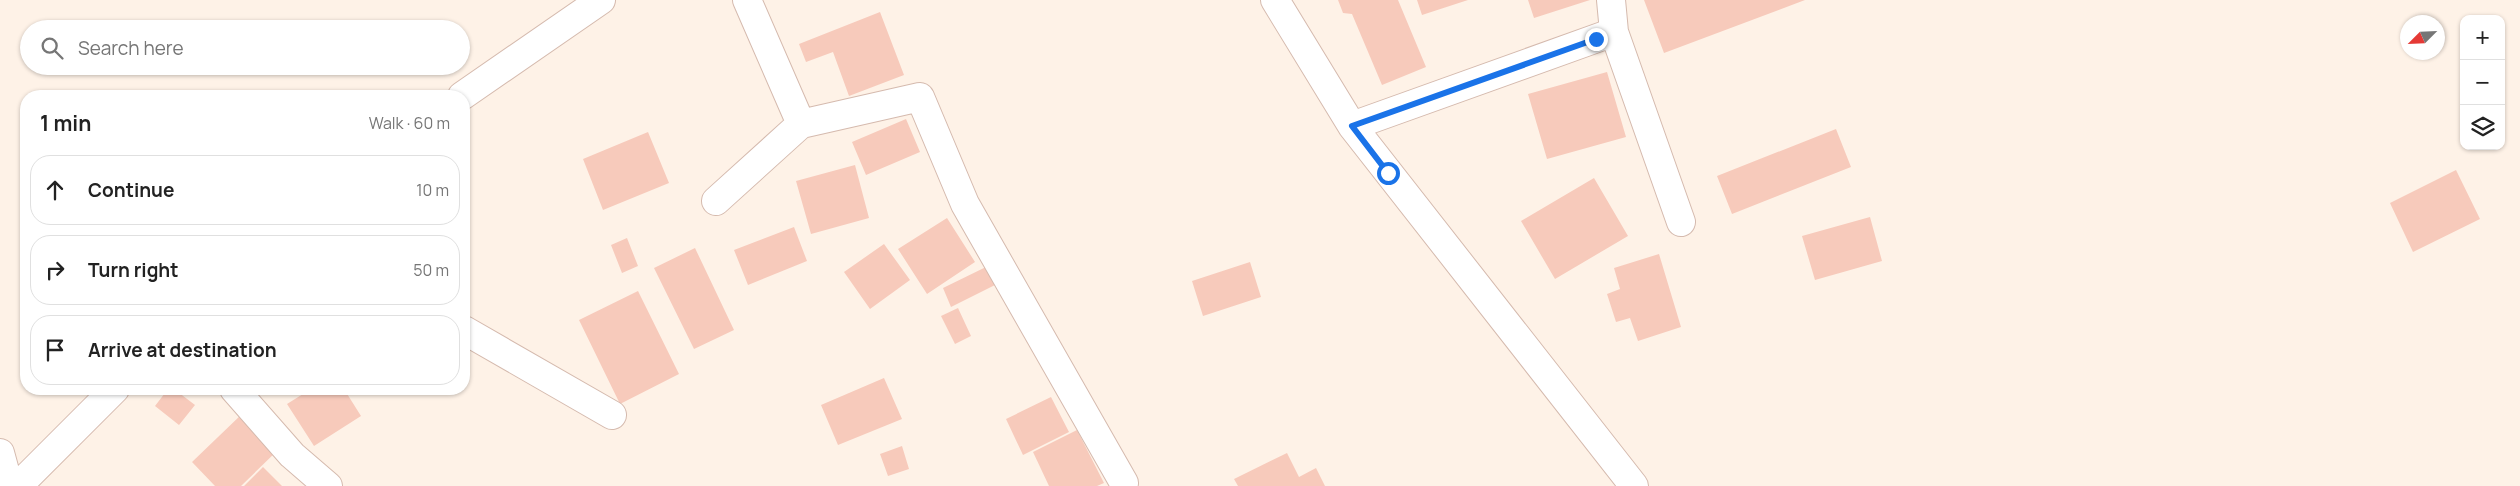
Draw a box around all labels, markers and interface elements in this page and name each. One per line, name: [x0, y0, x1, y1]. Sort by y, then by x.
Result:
north arrow: [2400, 15, 2445, 60]
map controls: [2460, 15, 2505, 150]
button: +: [2460, 15, 2505, 60]
search box: [20, 20, 470, 75]
route end: [1585, 28, 1608, 51]
icon: search: [38, 34, 66, 62]
text: Search here: [78, 35, 184, 61]
button: −: [2460, 60, 2505, 105]
button: layers: [2460, 105, 2505, 150]
text: 1 min: [40, 109, 91, 137]
text: Walk · 60 m: [369, 112, 450, 134]
route start: [1377, 162, 1400, 185]
icon: ahead: [41, 176, 69, 204]
text: Continue: [88, 177, 174, 203]
text: 10 m: [416, 179, 449, 201]
icon: right: [41, 256, 69, 284]
text: Turn right: [88, 257, 178, 283]
text: 50 m: [413, 259, 449, 281]
icon: arrive: [41, 336, 69, 364]
text: Arrive at destination: [88, 337, 277, 363]

